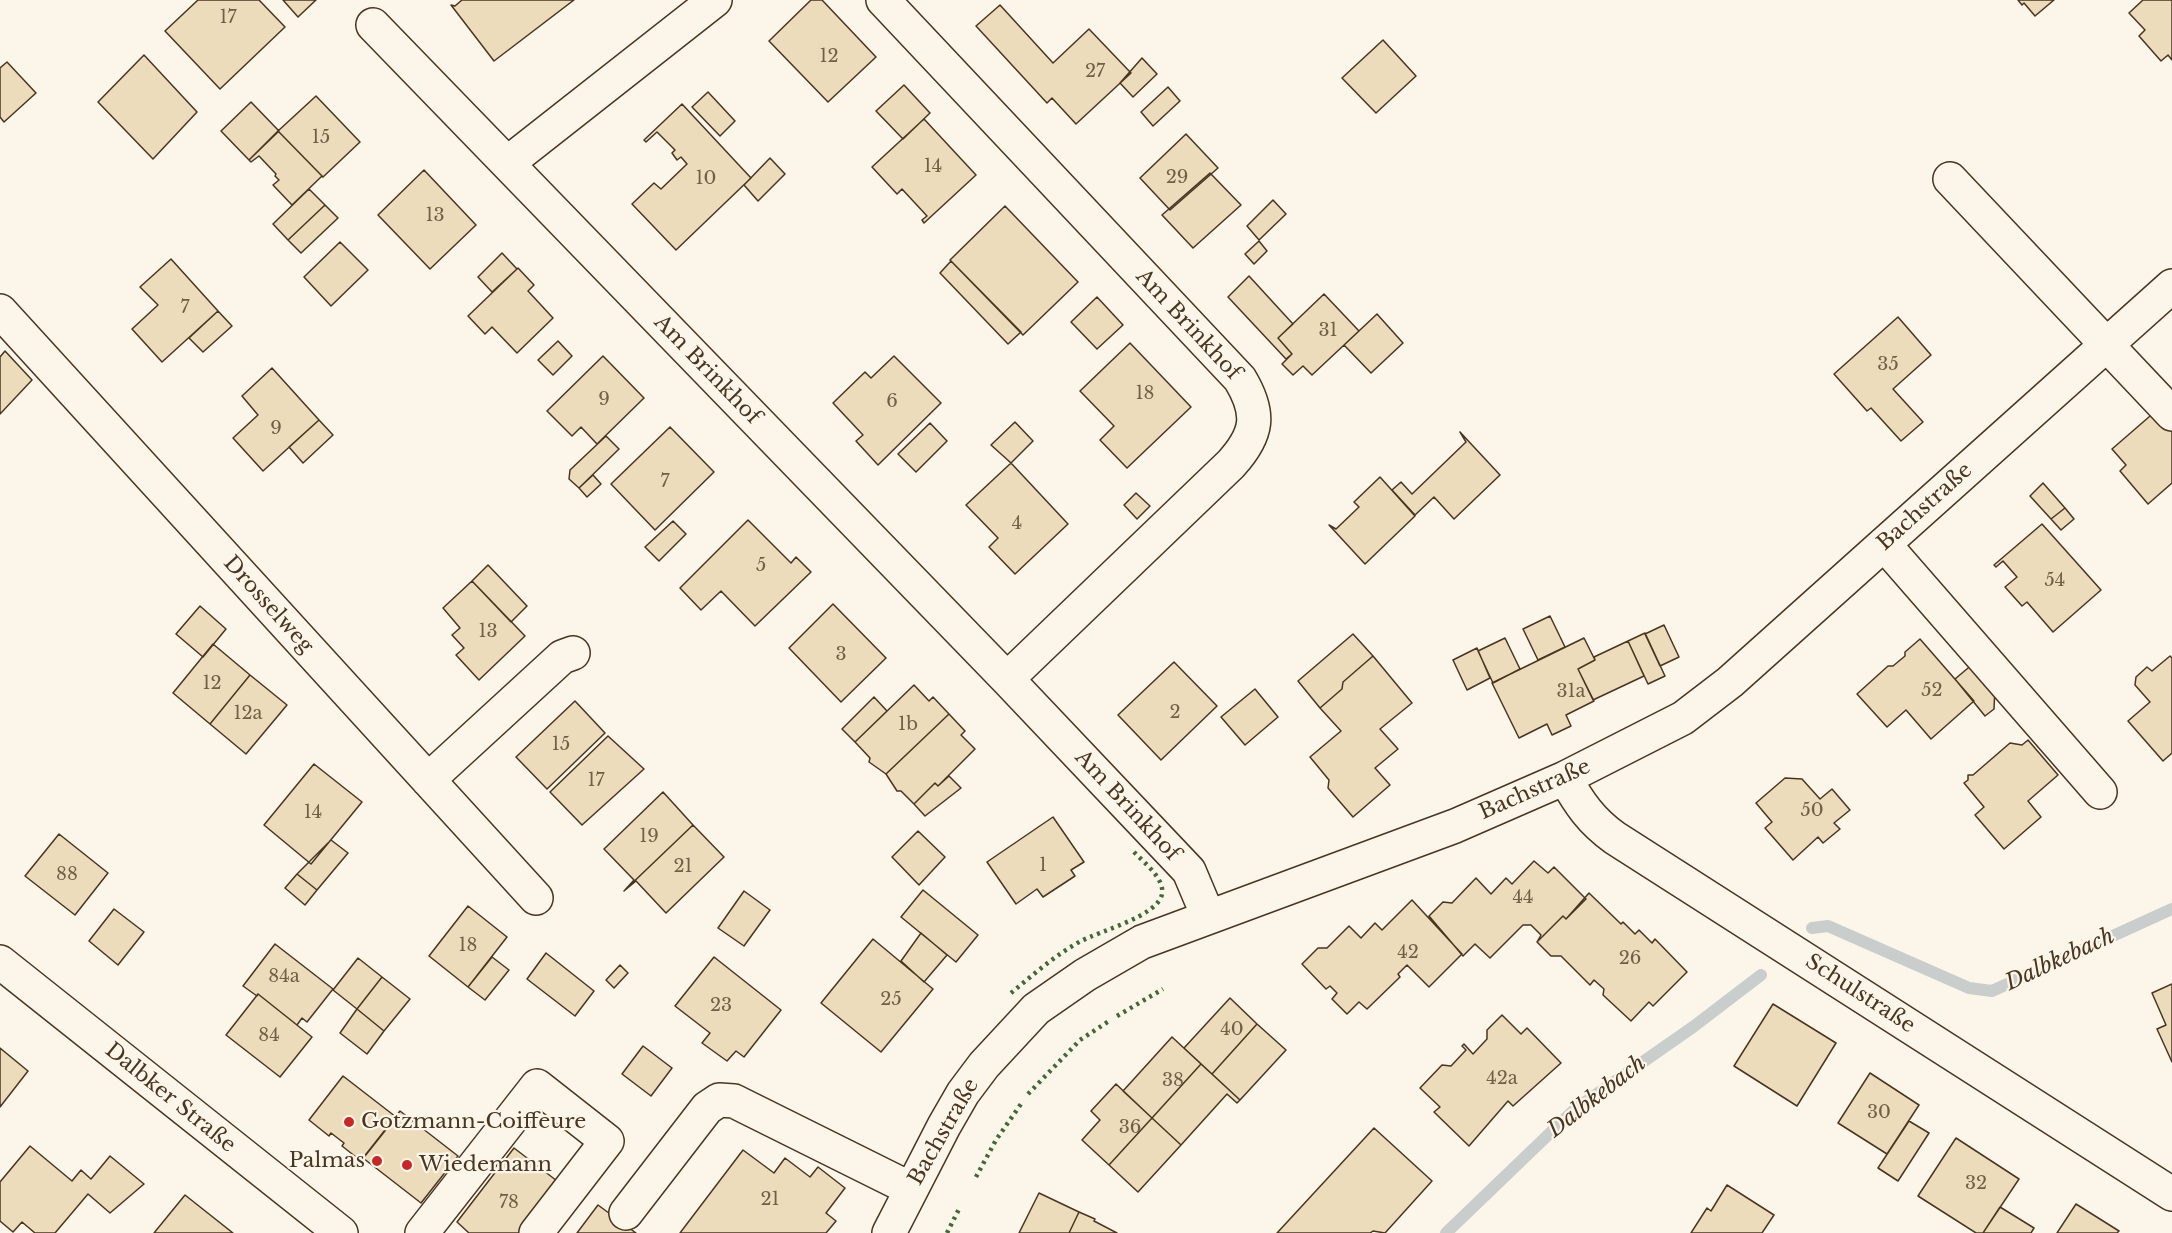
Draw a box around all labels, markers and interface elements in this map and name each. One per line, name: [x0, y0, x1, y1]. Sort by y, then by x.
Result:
house number: 17: [219, 7, 237, 29]
house number: 12: [819, 46, 839, 68]
house number: 27: [1085, 61, 1105, 83]
house number: 15: [312, 127, 330, 149]
house number: 14: [924, 156, 942, 178]
house number: 29: [1166, 167, 1188, 189]
house number: 10: [696, 168, 716, 190]
house number: 13: [425, 205, 445, 227]
street label: Am Brinkhof: [1130, 264, 1246, 386]
house number: 7: [180, 297, 190, 319]
street label: Am Brinkhof: [649, 310, 765, 430]
house number: 31: [1318, 320, 1338, 342]
house number: 35: [1877, 354, 1899, 376]
house number: 18: [1136, 383, 1154, 405]
house number: 9: [598, 389, 610, 411]
house number: 6: [886, 391, 898, 413]
house number: 9: [270, 418, 282, 440]
street label: Bachstraße: [1872, 458, 1978, 556]
house number: 7: [660, 471, 670, 493]
house number: 4: [1012, 513, 1022, 535]
street label: Drosselweg: [218, 551, 318, 659]
house number: 5: [756, 555, 766, 577]
house number: 54: [2045, 570, 2065, 592]
house number: 13: [478, 621, 498, 643]
house number: 3: [835, 644, 847, 666]
house number: 12: [202, 673, 222, 695]
house number: 52: [1921, 680, 1943, 702]
house number: 31a: [1556, 681, 1586, 703]
house number: 2: [1169, 702, 1181, 724]
house number: 12a: [233, 703, 263, 725]
house number: 1b: [898, 714, 918, 736]
house number: 15: [552, 734, 570, 756]
street label: Am Brinkhof: [1069, 745, 1185, 867]
street label: Bachstraße: [1476, 754, 1594, 826]
house number: 17: [587, 770, 605, 792]
house number: 50: [1800, 800, 1824, 822]
house number: 14: [304, 802, 322, 824]
house number: 19: [639, 826, 659, 848]
house number: 1: [1039, 855, 1047, 877]
house number: 21: [673, 856, 693, 878]
house number: 88: [56, 864, 78, 886]
house number: 44: [1512, 887, 1534, 909]
water label: Dalbkebach: [2001, 923, 2119, 997]
house number: 18: [459, 935, 477, 957]
house number: 42: [1397, 942, 1419, 964]
house number: 26: [1619, 948, 1641, 970]
street label: Schulstraße: [1800, 949, 1920, 1039]
house number: 84a: [268, 966, 300, 988]
house number: 25: [880, 989, 902, 1011]
house number: 23: [710, 995, 732, 1017]
house number: 40: [1220, 1019, 1244, 1041]
house number: 84: [258, 1025, 280, 1047]
street label: Dalbker Straße: [100, 1038, 240, 1158]
water label: Dalbkebach: [1543, 1050, 1651, 1144]
house number: 42a: [1486, 1068, 1518, 1090]
house number: 38: [1162, 1070, 1184, 1092]
street label: Bachstraße: [903, 1074, 985, 1190]
house number: 30: [1867, 1102, 1891, 1124]
place label: Gotzmann-Coiffeure: [361, 1109, 586, 1135]
marker: Gotzmann-Coiffeure: [342, 1115, 356, 1129]
house number: 36: [1119, 1117, 1141, 1139]
place label: Palmas: [289, 1148, 365, 1174]
place label: Wiedemann: [419, 1152, 552, 1178]
marker: Palmas: [370, 1154, 384, 1168]
marker: Wiedemann: [400, 1158, 414, 1172]
house number: 32: [1965, 1173, 1987, 1195]
house number: 21: [760, 1189, 780, 1211]
house number: 78: [499, 1192, 519, 1214]

